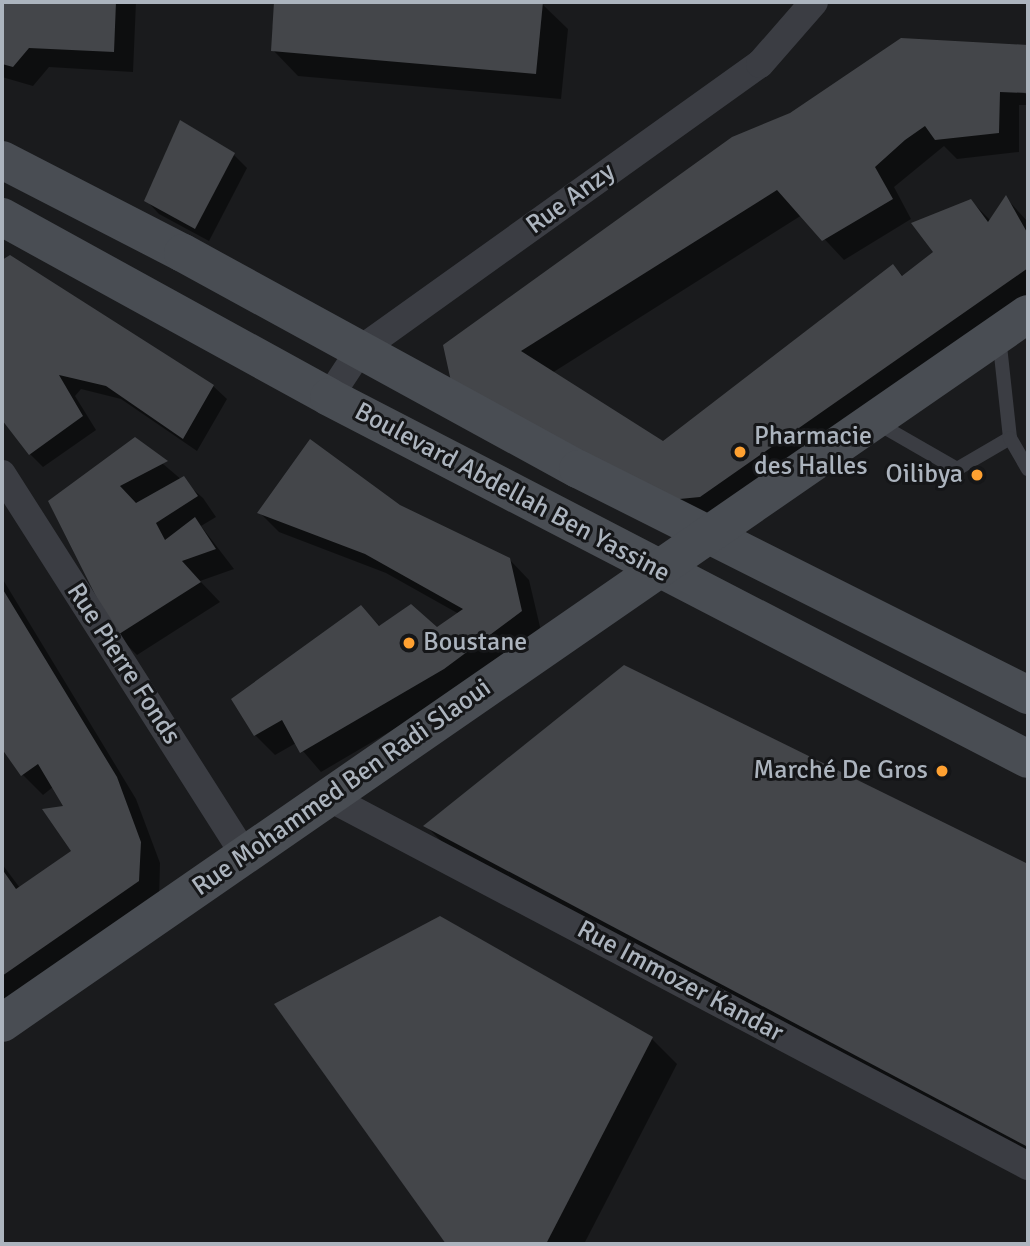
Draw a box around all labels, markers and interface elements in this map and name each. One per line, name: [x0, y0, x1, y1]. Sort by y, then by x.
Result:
street label: Rue Anzy: [521, 156, 621, 242]
street label: Boulevard Abdellah Ben Yassine: [349, 396, 675, 590]
place label: Pharmacie des Halles: [754, 421, 872, 482]
marker: Pharmacie des Halles: [732, 444, 748, 460]
place label: Oilibya: [885, 459, 963, 491]
marker: Oilibya: [969, 467, 985, 483]
street label: Rue Pierre Fonds: [59, 578, 187, 750]
place label: Boustane: [423, 627, 527, 659]
marker: Boustane: [401, 635, 417, 651]
street label: Rue Mohammed Ben Radi Slaoui: [187, 673, 497, 903]
place label: Marché De Gros: [753, 755, 928, 787]
marker: Marché De Gros: [934, 763, 950, 779]
street label: Rue Immozer Kandar: [572, 914, 788, 1050]

